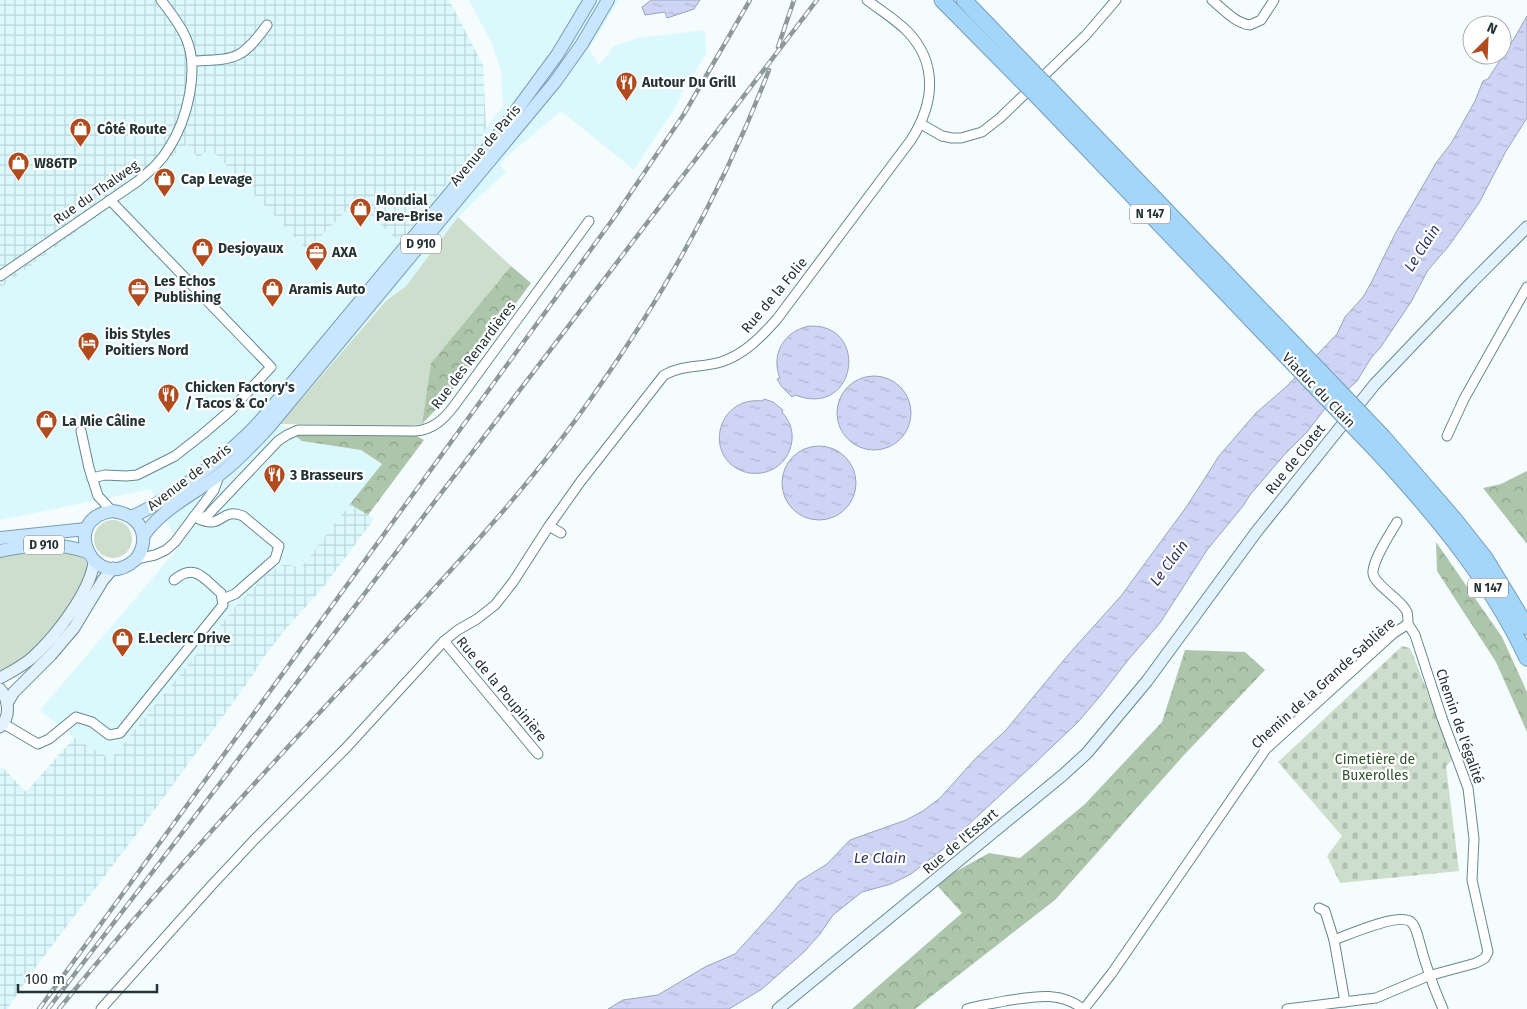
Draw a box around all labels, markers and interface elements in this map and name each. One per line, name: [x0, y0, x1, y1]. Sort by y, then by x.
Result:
north arrow: [1462, 15, 1512, 65]
text: N: [1484, 19, 1500, 38]
restaurant icon: Autour Du Grill: [614, 70, 638, 101]
place label: Autour Du Grill: [641, 74, 737, 91]
street label: Avenue de Paris: [446, 101, 525, 189]
shop icon: Côté Route: [69, 117, 93, 148]
place label: Côté Route: [97, 121, 167, 138]
shop icon: W86TP: [6, 151, 30, 182]
place label: W86TP: [34, 155, 78, 172]
street label: Rue du Thalweg: [50, 156, 143, 228]
shop icon: Cap Levage: [153, 167, 177, 198]
place label: Cap Levage: [181, 171, 253, 188]
place label: Mondial Pare-Brise: [376, 192, 443, 225]
shop icon: Mondial Pare-Brise: [348, 196, 372, 227]
road number: N 147: [1130, 204, 1170, 223]
water label: Le Clain: [1400, 221, 1444, 275]
road number: D 910: [401, 234, 441, 253]
shop icon: Desjoyaux: [190, 236, 214, 267]
place label: Desjoyaux: [218, 240, 284, 257]
office icon: AXA: [304, 240, 328, 271]
place label: AXA: [331, 244, 357, 261]
street label: Rue de la Folie: [738, 254, 811, 337]
place label: Les Echos Publishing: [154, 273, 221, 306]
office icon: Les Echos Publishing: [126, 277, 150, 308]
shop icon: Aramis Auto: [261, 277, 285, 308]
place label: Aramis Auto: [288, 281, 366, 298]
street label: Rue des Renardières: [427, 298, 520, 412]
place label: ibis Styles Poitiers Nord: [105, 326, 189, 359]
hotel icon: ibis Styles Poitiers Nord: [77, 330, 101, 361]
street label: Viaduc du Clain: [1278, 349, 1359, 431]
place label: Chicken Factory's / Tacos & Co': [185, 379, 295, 412]
restaurant icon: Chicken Factory's / Tacos & Co': [157, 383, 181, 414]
shop icon: La Mie Câline: [34, 409, 58, 440]
place label: La Mie Câline: [62, 413, 146, 430]
street label: Rue de Clotet: [1262, 420, 1329, 498]
street label: Avenue de Paris: [144, 440, 235, 515]
restaurant icon: 3 Brasseurs: [262, 463, 286, 494]
place label: 3 Brasseurs: [289, 467, 363, 484]
road number: D 910: [24, 536, 64, 554]
water label: Le Clain: [1146, 537, 1192, 589]
road number: N 147: [1468, 578, 1508, 598]
street label: Chemin de la Grande Sablière: [1248, 614, 1399, 752]
shop icon: E.Leclerc Drive: [110, 626, 134, 657]
place label: E.Leclerc Drive: [138, 630, 231, 647]
street label: Rue de la Poupinière: [453, 633, 550, 745]
street label: Chemin de l'égalité: [1432, 666, 1487, 786]
park label: Cimetière de Buxerolles: [1335, 751, 1415, 784]
street label: Rue de l'Essart: [919, 804, 1002, 878]
water label: Le Clain: [854, 849, 906, 867]
scale bar: [18, 962, 156, 994]
text: 100 m: [25, 970, 65, 988]

